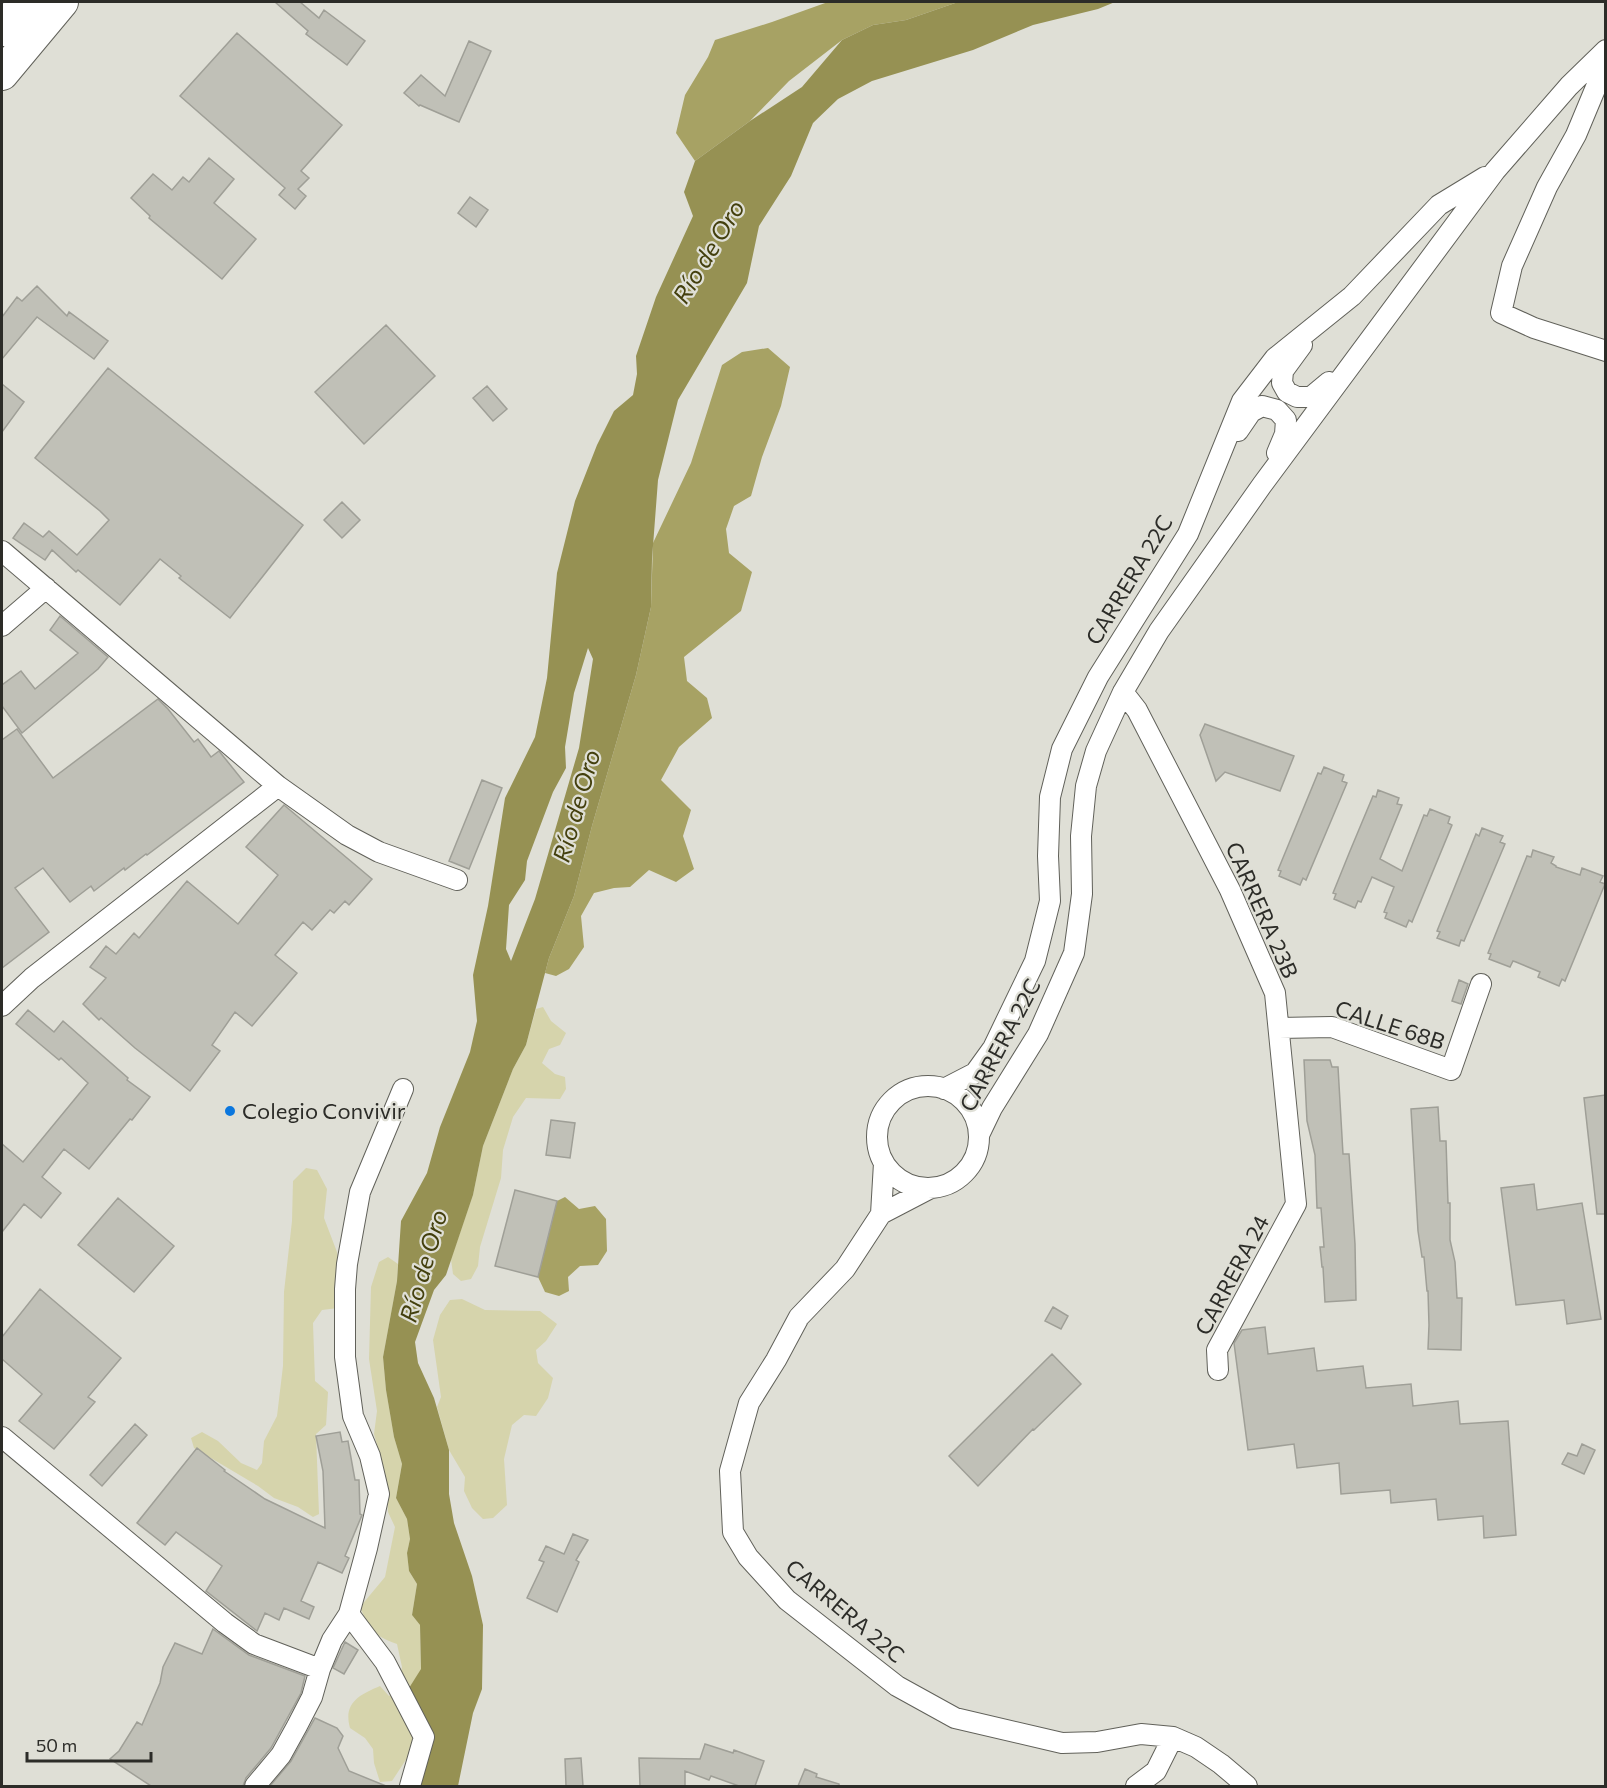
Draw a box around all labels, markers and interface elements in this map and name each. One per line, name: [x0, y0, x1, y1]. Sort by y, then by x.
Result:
water label: Río de Oro: [666, 194, 750, 308]
street label: CARRERA 22C: [1079, 510, 1178, 649]
water label: Río de Oro: [546, 746, 605, 865]
street label: CARRERA 23B: [1220, 838, 1304, 982]
street label: CARRERA 22C: [953, 974, 1046, 1116]
street label: CALLE 68B: [1332, 994, 1448, 1055]
place label: Colegio Convivir: [242, 1097, 406, 1124]
marker: Colegio Convivir: [223, 1104, 237, 1118]
water label: Río de Oro: [393, 1206, 452, 1325]
street label: CARRERA 24: [1189, 1210, 1274, 1339]
street label: CARRERA 22C: [781, 1553, 910, 1668]
scale bar: [27, 1725, 152, 1763]
text: 50 m: [36, 1734, 77, 1756]

